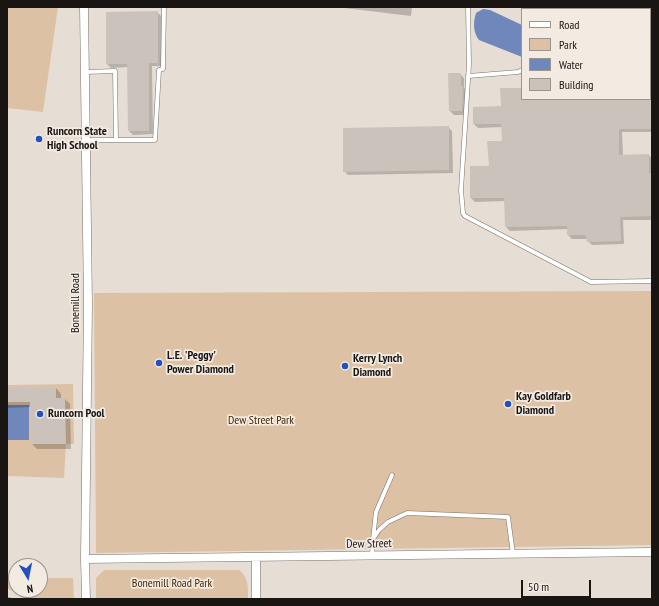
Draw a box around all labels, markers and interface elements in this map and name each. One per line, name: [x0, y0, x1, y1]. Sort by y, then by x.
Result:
legend: [521, 8, 651, 100]
text: Road: [559, 17, 579, 32]
text: Park: [559, 37, 577, 52]
text: Water: [559, 57, 583, 72]
text: Building: [559, 77, 594, 92]
place label: Runcorn State High School: [47, 125, 107, 153]
marker: Runcorn State High School: [34, 134, 44, 144]
street label: Bonemill Road: [69, 273, 83, 333]
place label: L.E. 'Peggy' Power Diamond: [167, 349, 234, 377]
place label: Kerry Lynch Diamond: [353, 352, 402, 380]
marker: L.E. 'Peggy' Power Diamond: [154, 358, 164, 368]
marker: Kerry Lynch Diamond: [340, 361, 350, 371]
place label: Kay Goldfarb Diamond: [516, 390, 571, 418]
marker: Kay Goldfarb Diamond: [503, 399, 513, 409]
place label: Runcorn Pool: [48, 407, 104, 421]
marker: Runcorn Pool: [35, 409, 45, 419]
park label: Dew Street Park: [228, 414, 294, 428]
street label: Dew Street: [346, 536, 392, 552]
north arrow: [8, 558, 48, 598]
scale bar: [523, 572, 593, 598]
park label: Bonemill Road Park: [132, 577, 212, 591]
text: 50 m: [528, 579, 549, 594]
text: N: [26, 581, 34, 596]

